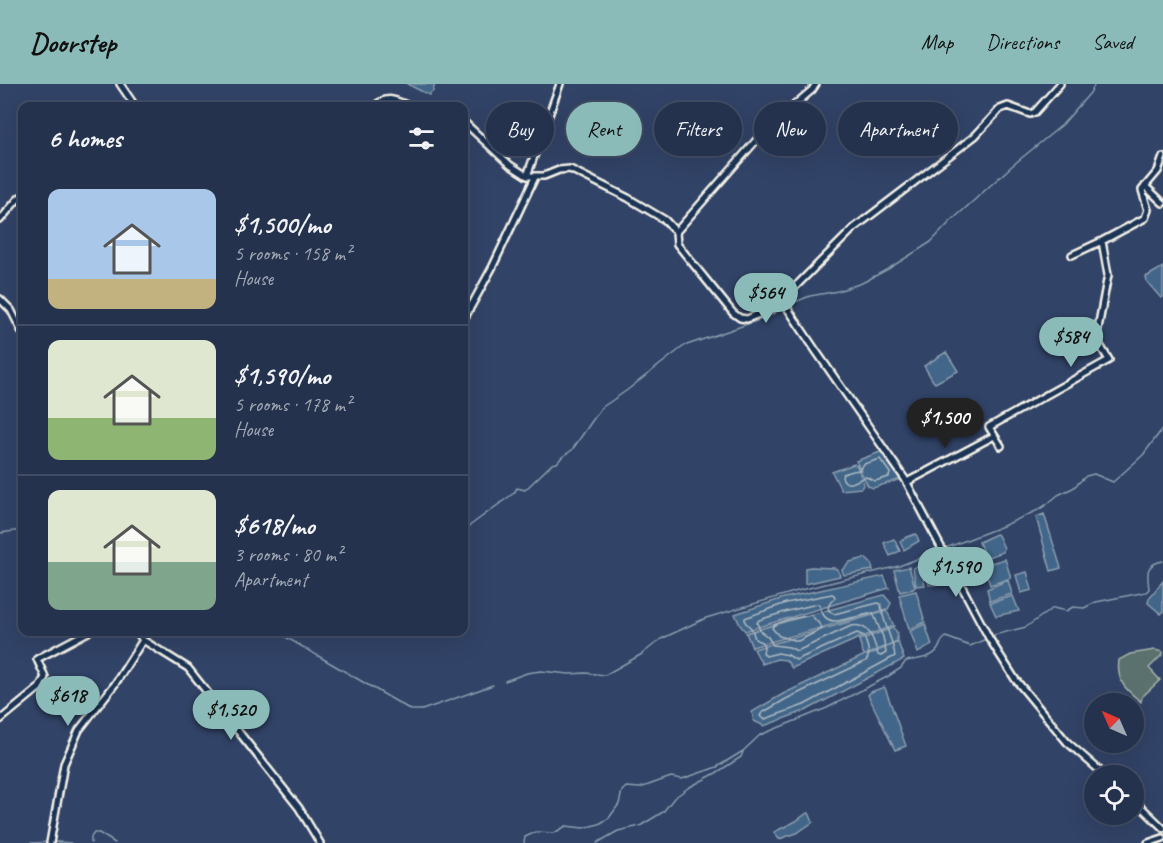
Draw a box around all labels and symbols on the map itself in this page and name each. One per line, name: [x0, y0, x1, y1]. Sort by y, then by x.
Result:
pin: $564: [730, 273, 802, 324]
pin: $584: [1035, 317, 1107, 368]
pin: $1,500: [896, 398, 994, 449]
pin: $1,590: [907, 547, 1005, 598]
pin: $618: [32, 676, 104, 727]
pin: $1,520: [182, 690, 280, 741]
north arrow: [1084, 693, 1144, 753]

